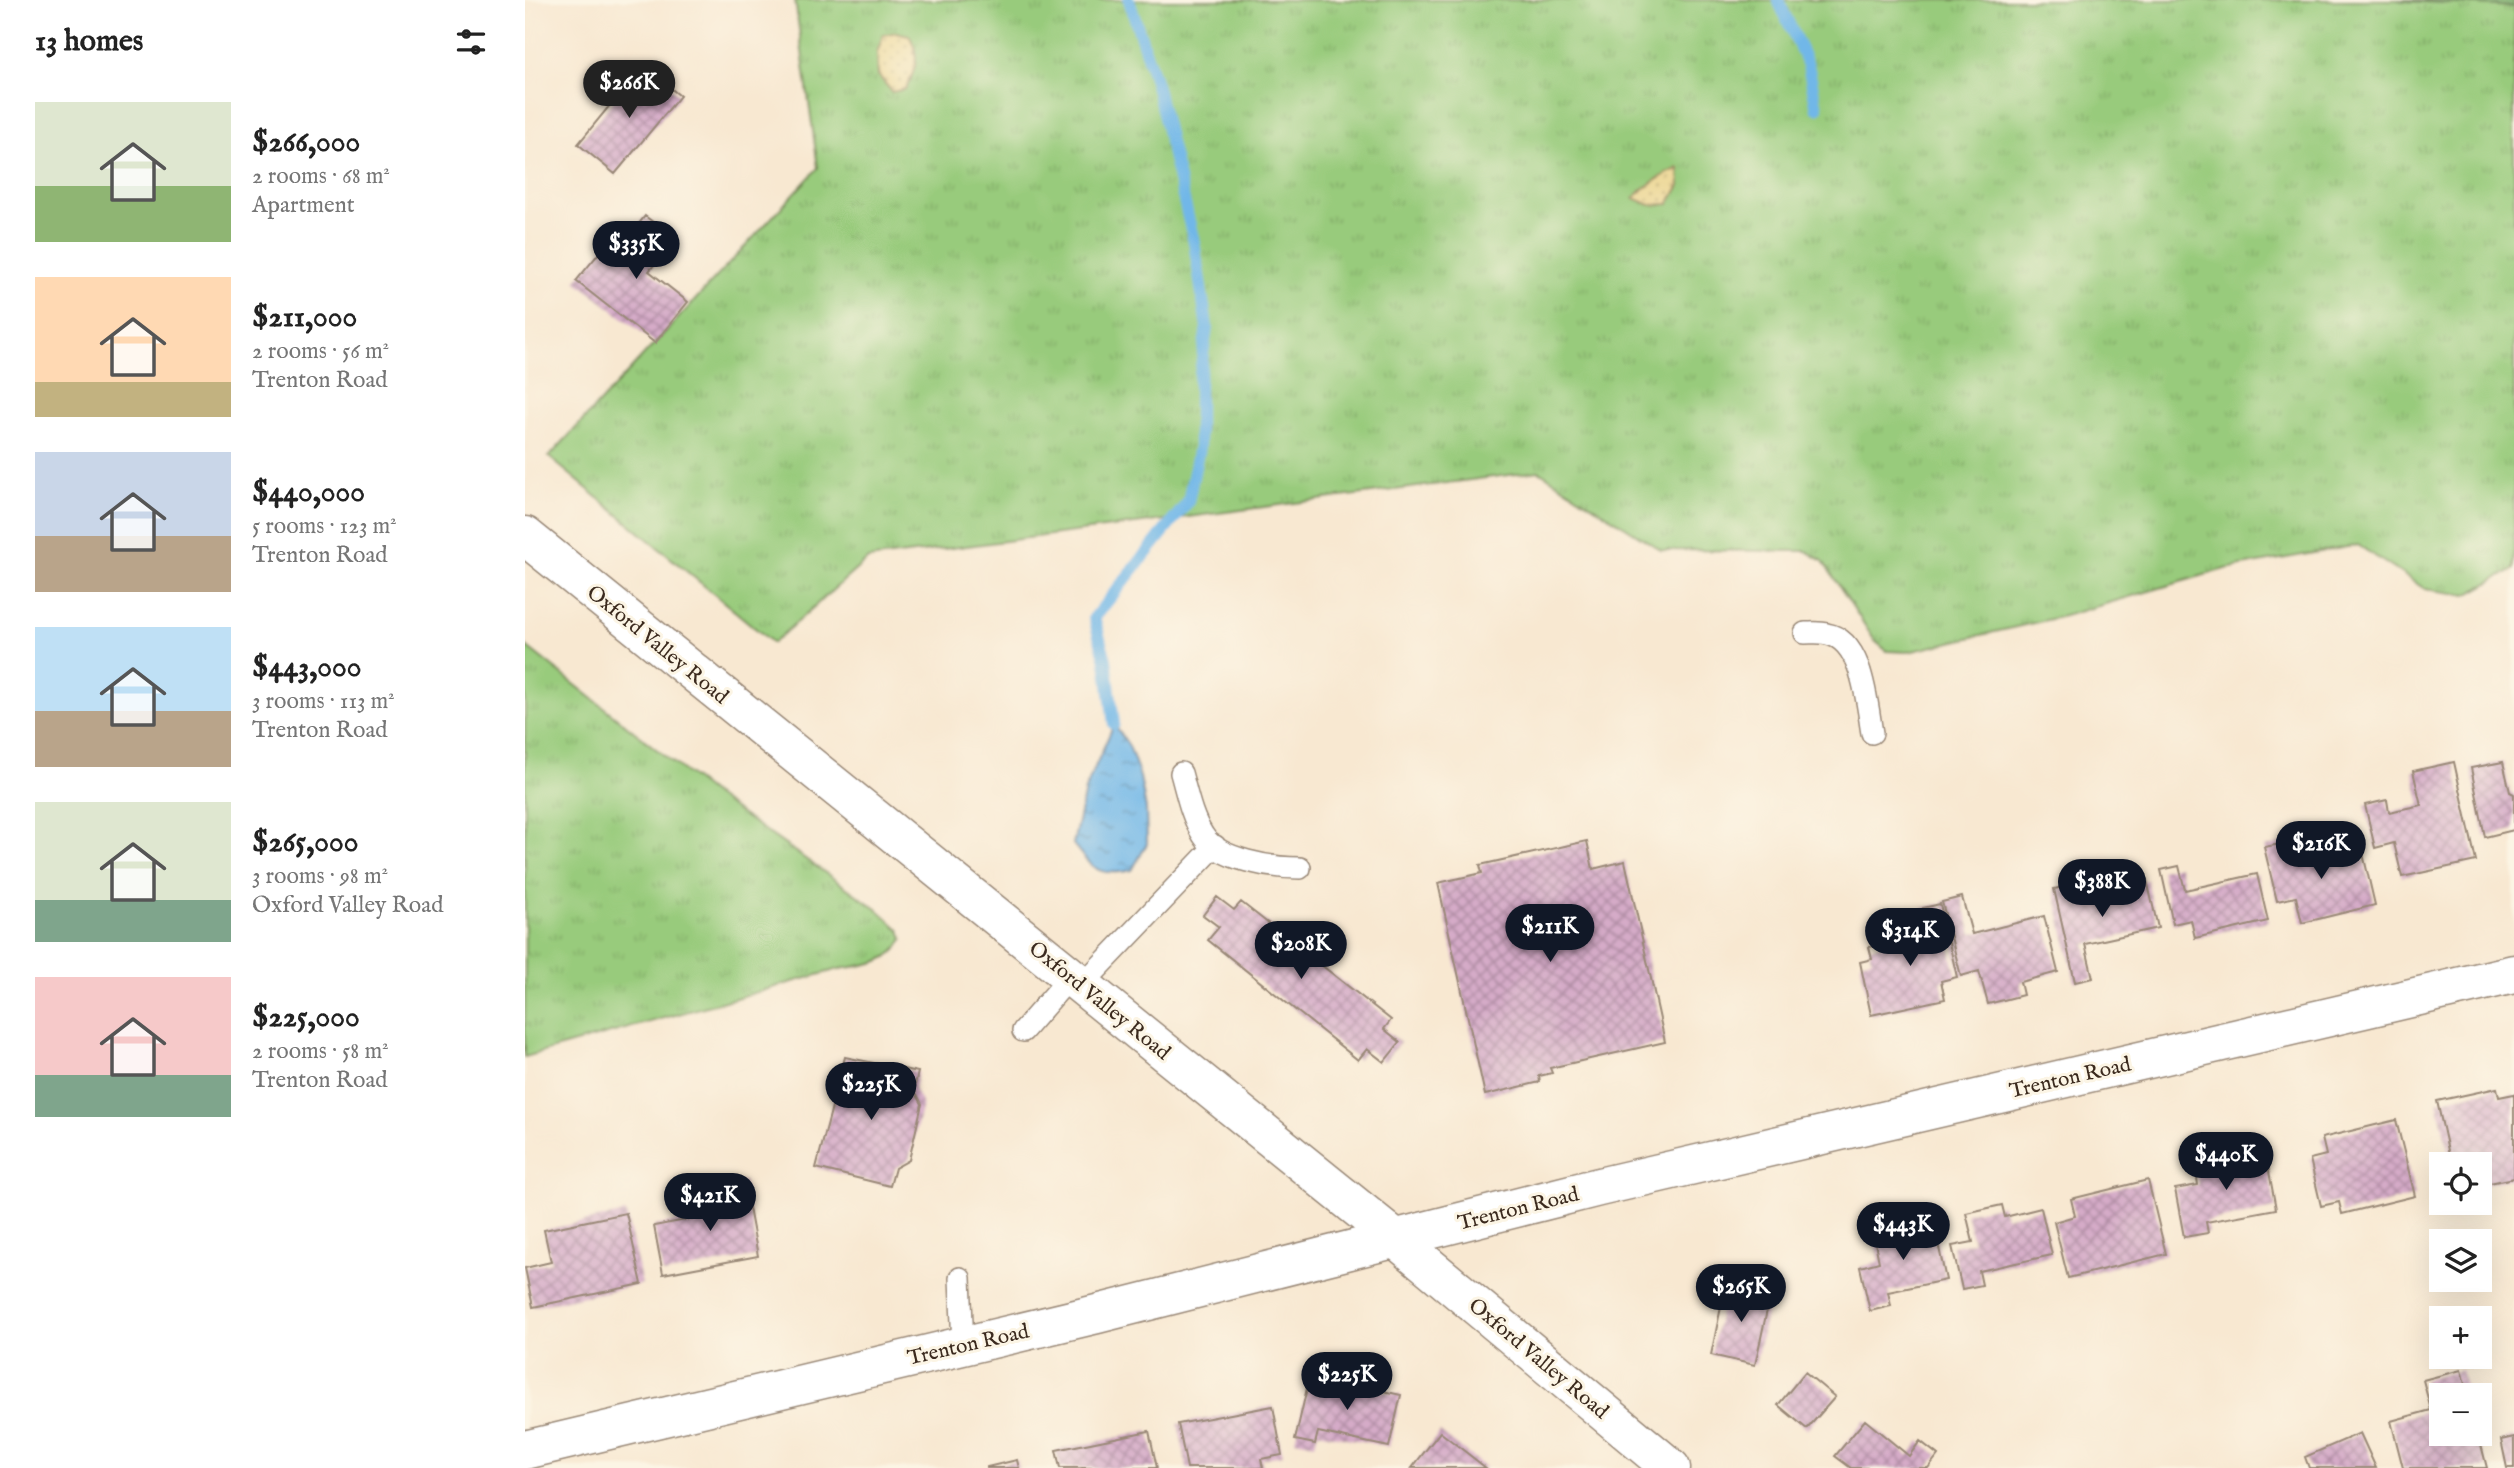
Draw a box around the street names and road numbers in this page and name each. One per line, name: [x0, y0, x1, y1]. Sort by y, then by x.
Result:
street label: Oxford Valley Road: [581, 580, 734, 711]
street label: Oxford Valley Road: [1023, 936, 1176, 1067]
street label: Trenton Road: [2007, 1051, 2134, 1106]
street label: Trenton Road: [1455, 1181, 1582, 1238]
street label: Oxford Valley Road: [1462, 1293, 1614, 1426]
street label: Trenton Road: [905, 1318, 1032, 1373]

